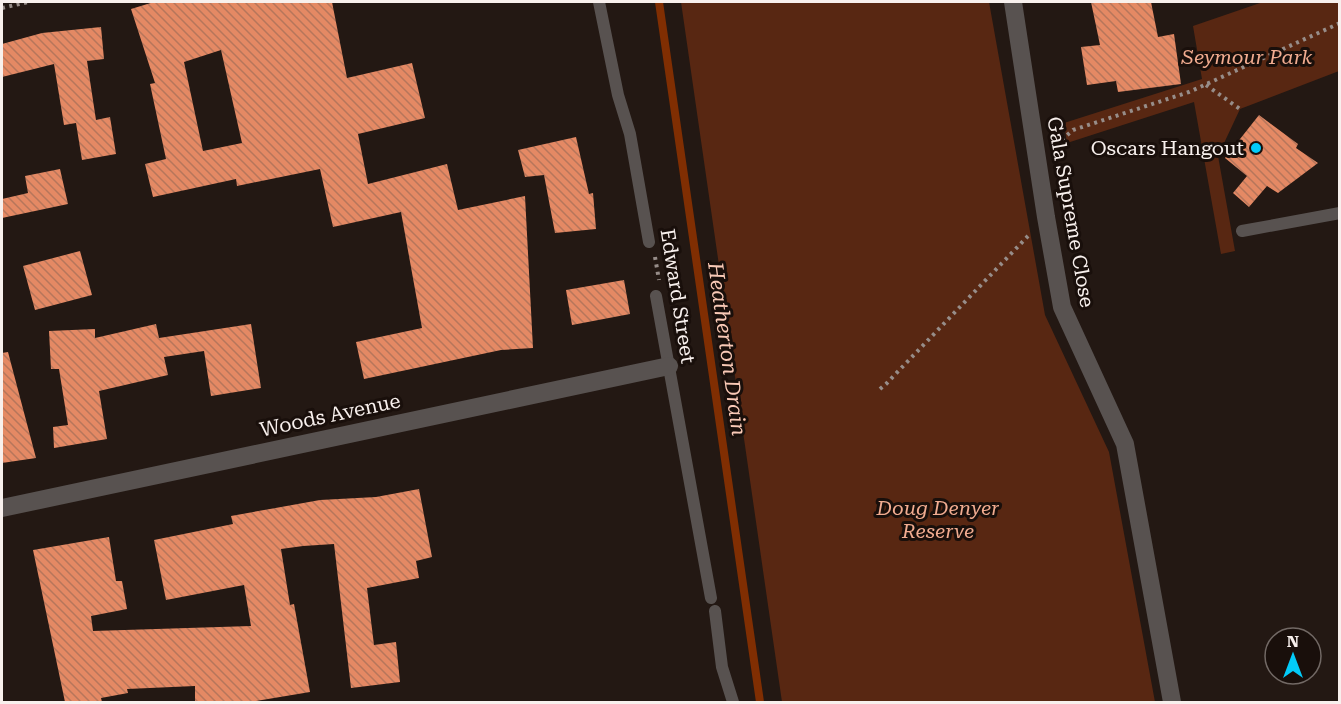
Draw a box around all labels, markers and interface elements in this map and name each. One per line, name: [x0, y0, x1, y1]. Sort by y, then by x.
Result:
park label: Seymour Park: [1181, 45, 1313, 69]
street label: Gala Supreme Close: [1042, 115, 1100, 309]
place label: Oscars Hangout: [1091, 136, 1245, 160]
marker: Oscars Hangout: [1249, 141, 1263, 155]
street label: Edward Street: [656, 227, 701, 366]
water label: Heatherton Drain: [703, 260, 751, 437]
street label: Woods Avenue: [258, 388, 402, 442]
park label: Doug Denyer Reserve: [876, 496, 1000, 543]
north arrow: [1263, 626, 1323, 686]
text: N: [1287, 632, 1299, 651]

